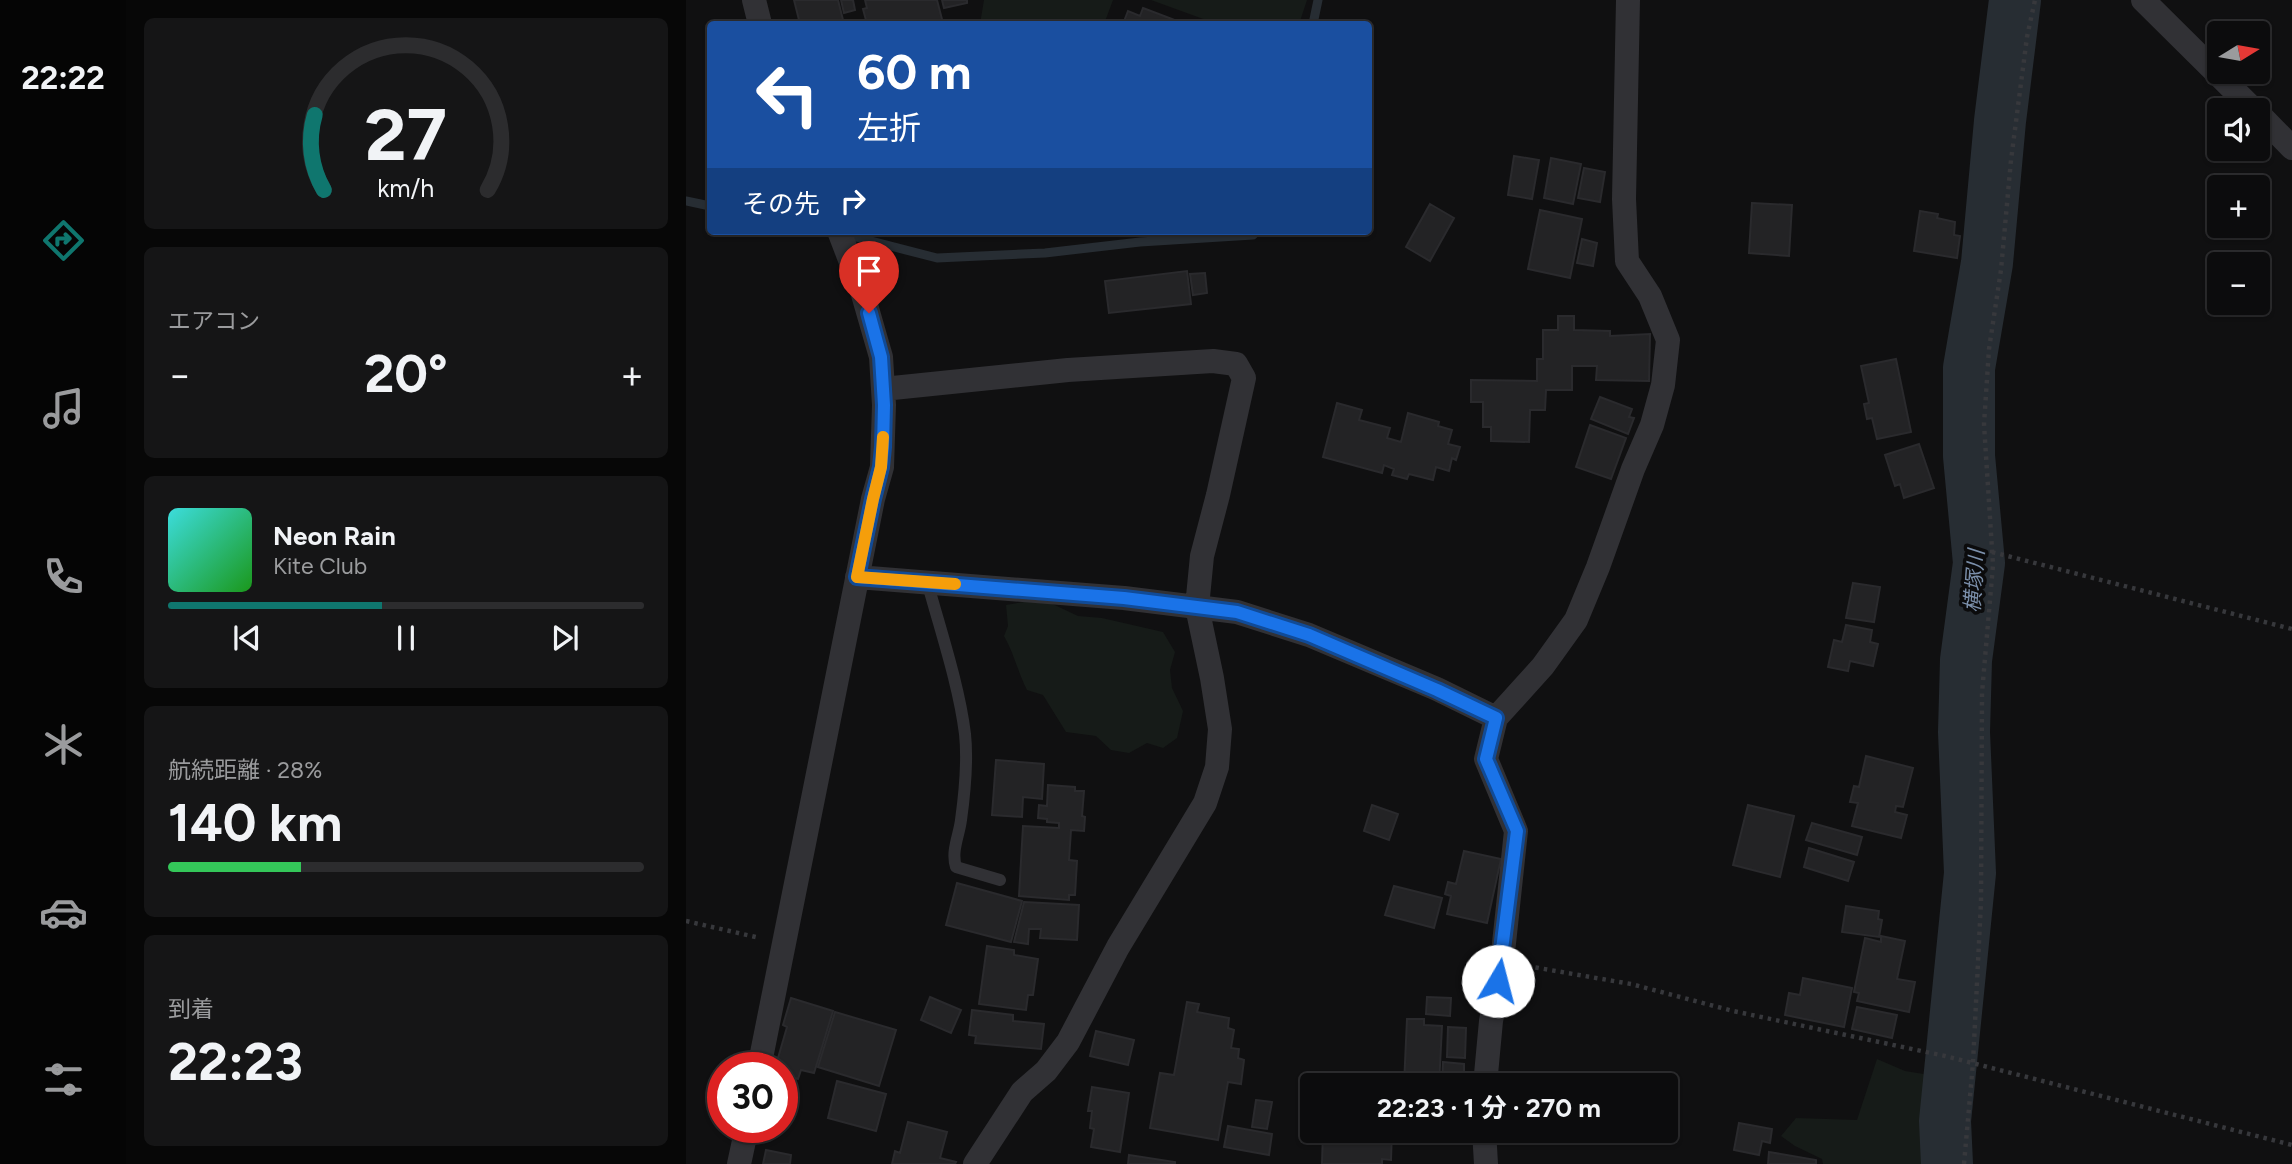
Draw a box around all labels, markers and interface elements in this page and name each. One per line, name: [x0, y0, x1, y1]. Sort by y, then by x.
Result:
north arrow: [2207, 21, 2270, 84]
map controls: [2207, 21, 2270, 315]
text: 60 m: [857, 42, 972, 101]
icon: left: [742, 49, 833, 140]
text: 22:22: [21, 59, 105, 97]
text: 27: [365, 91, 447, 178]
button: sound: [2207, 98, 2270, 161]
text: 左折: [857, 109, 921, 147]
text: km/h: [377, 172, 435, 202]
button: +: [2207, 175, 2270, 238]
icon: right: [834, 182, 872, 220]
text: その先: [742, 188, 820, 220]
icon: directions: [39, 216, 88, 265]
pin: [839, 241, 899, 313]
icon: arrive: [850, 252, 888, 290]
button: −: [2207, 252, 2270, 315]
text: エアコン: [168, 307, 260, 335]
text: 20°: [364, 343, 448, 405]
text: −: [168, 352, 192, 398]
text: +: [620, 352, 644, 398]
icon: music: [39, 384, 88, 433]
text: Neon Rain: [273, 520, 396, 552]
water label: 横塚川: [1959, 547, 1989, 613]
icon: phone: [39, 552, 88, 601]
text: Kite Club: [273, 552, 367, 580]
icon: previous: [228, 619, 266, 657]
icon: pause: [387, 619, 425, 657]
icon: next: [546, 619, 584, 657]
icon: climate: [39, 720, 88, 769]
text: 航続距離 · 28%: [168, 756, 322, 784]
text: 140 km: [168, 792, 342, 854]
icon: car: [39, 888, 88, 937]
position arrow: [1461, 944, 1535, 1018]
text: 到着: [168, 995, 214, 1023]
text: 22:23: [168, 1031, 303, 1093]
speed limit sign: 30: [707, 1052, 798, 1143]
icon: filters: [39, 1055, 88, 1104]
text: 22:23 · 1 分 · 270 m: [1377, 1092, 1601, 1124]

